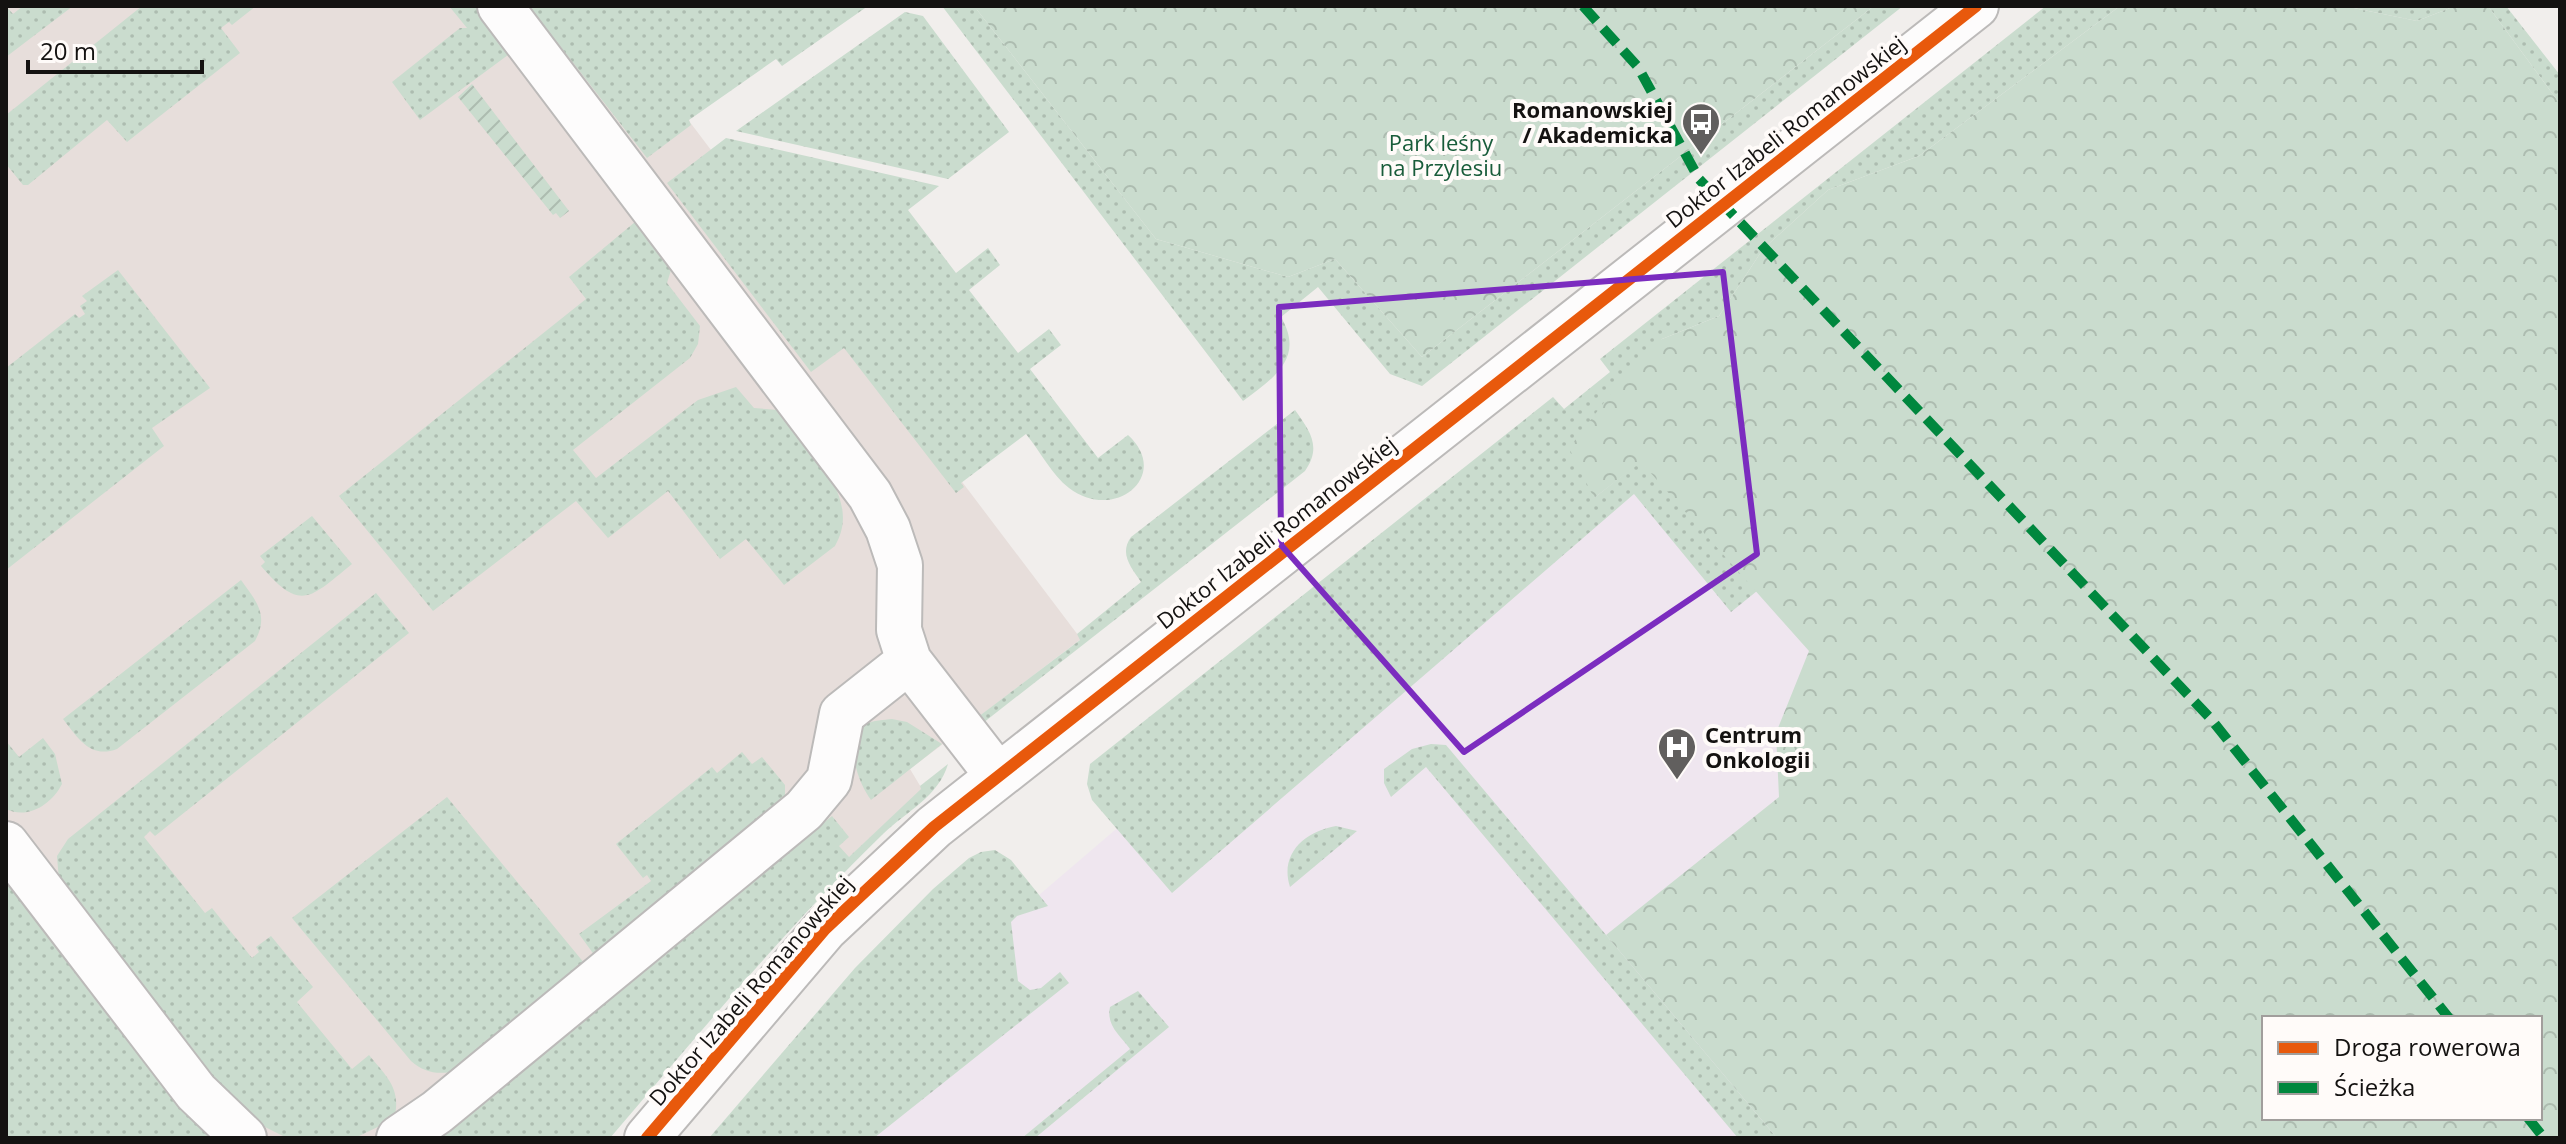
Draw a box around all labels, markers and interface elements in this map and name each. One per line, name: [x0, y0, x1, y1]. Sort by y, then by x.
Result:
scale bar: [28, 24, 202, 74]
street label: Doktor Izabeli Romanowskiej: [1659, 28, 1911, 234]
text: 20 m: [40, 34, 96, 67]
place label: Romanowskiej / Akademicka: [1512, 94, 1673, 149]
bus stop icon: Romanowskiej / Akademicka: [1680, 101, 1722, 156]
park label: Park leśny na Przylesiu: [1380, 127, 1502, 182]
street label: Doktor Izabeli Romanowskiej: [1150, 429, 1402, 635]
place label: Centrum Onkologii: [1705, 719, 1810, 774]
hospital icon: Centrum Onkologii: [1656, 726, 1698, 781]
street label: Doktor Izabeli Romanowskiej: [641, 868, 859, 1112]
legend: [2262, 1016, 2542, 1120]
text: Droga rowerowa: [2334, 1030, 2521, 1063]
text: Ścieżka: [2334, 1070, 2415, 1103]

